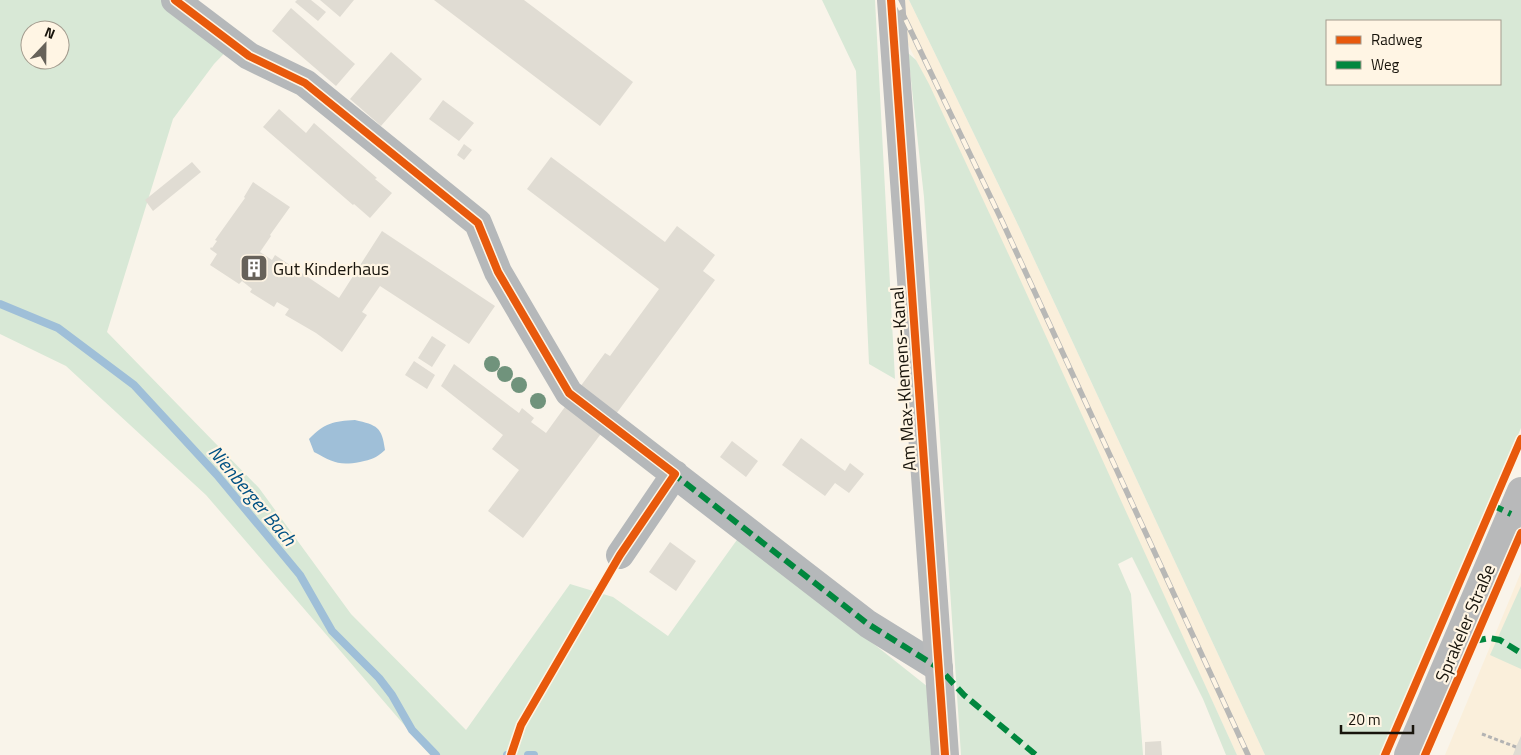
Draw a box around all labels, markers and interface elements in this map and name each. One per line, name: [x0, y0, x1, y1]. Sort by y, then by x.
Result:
north arrow: [20, 20, 70, 70]
legend: [1326, 20, 1501, 85]
text: N: [42, 21, 58, 44]
text: Radweg: [1371, 28, 1423, 51]
text: Weg: [1371, 53, 1400, 76]
building icon: Gut Kinderhaus: [239, 253, 269, 283]
place label: Gut Kinderhaus: [273, 255, 389, 282]
street label: Am Max-Klemens-Kanal: [883, 286, 923, 472]
water label: Nienberger Bach: [202, 438, 304, 552]
street label: Sprakeler Straße: [1428, 560, 1502, 686]
scale bar: [1341, 702, 1414, 734]
text: 20 m: [1348, 708, 1381, 731]

